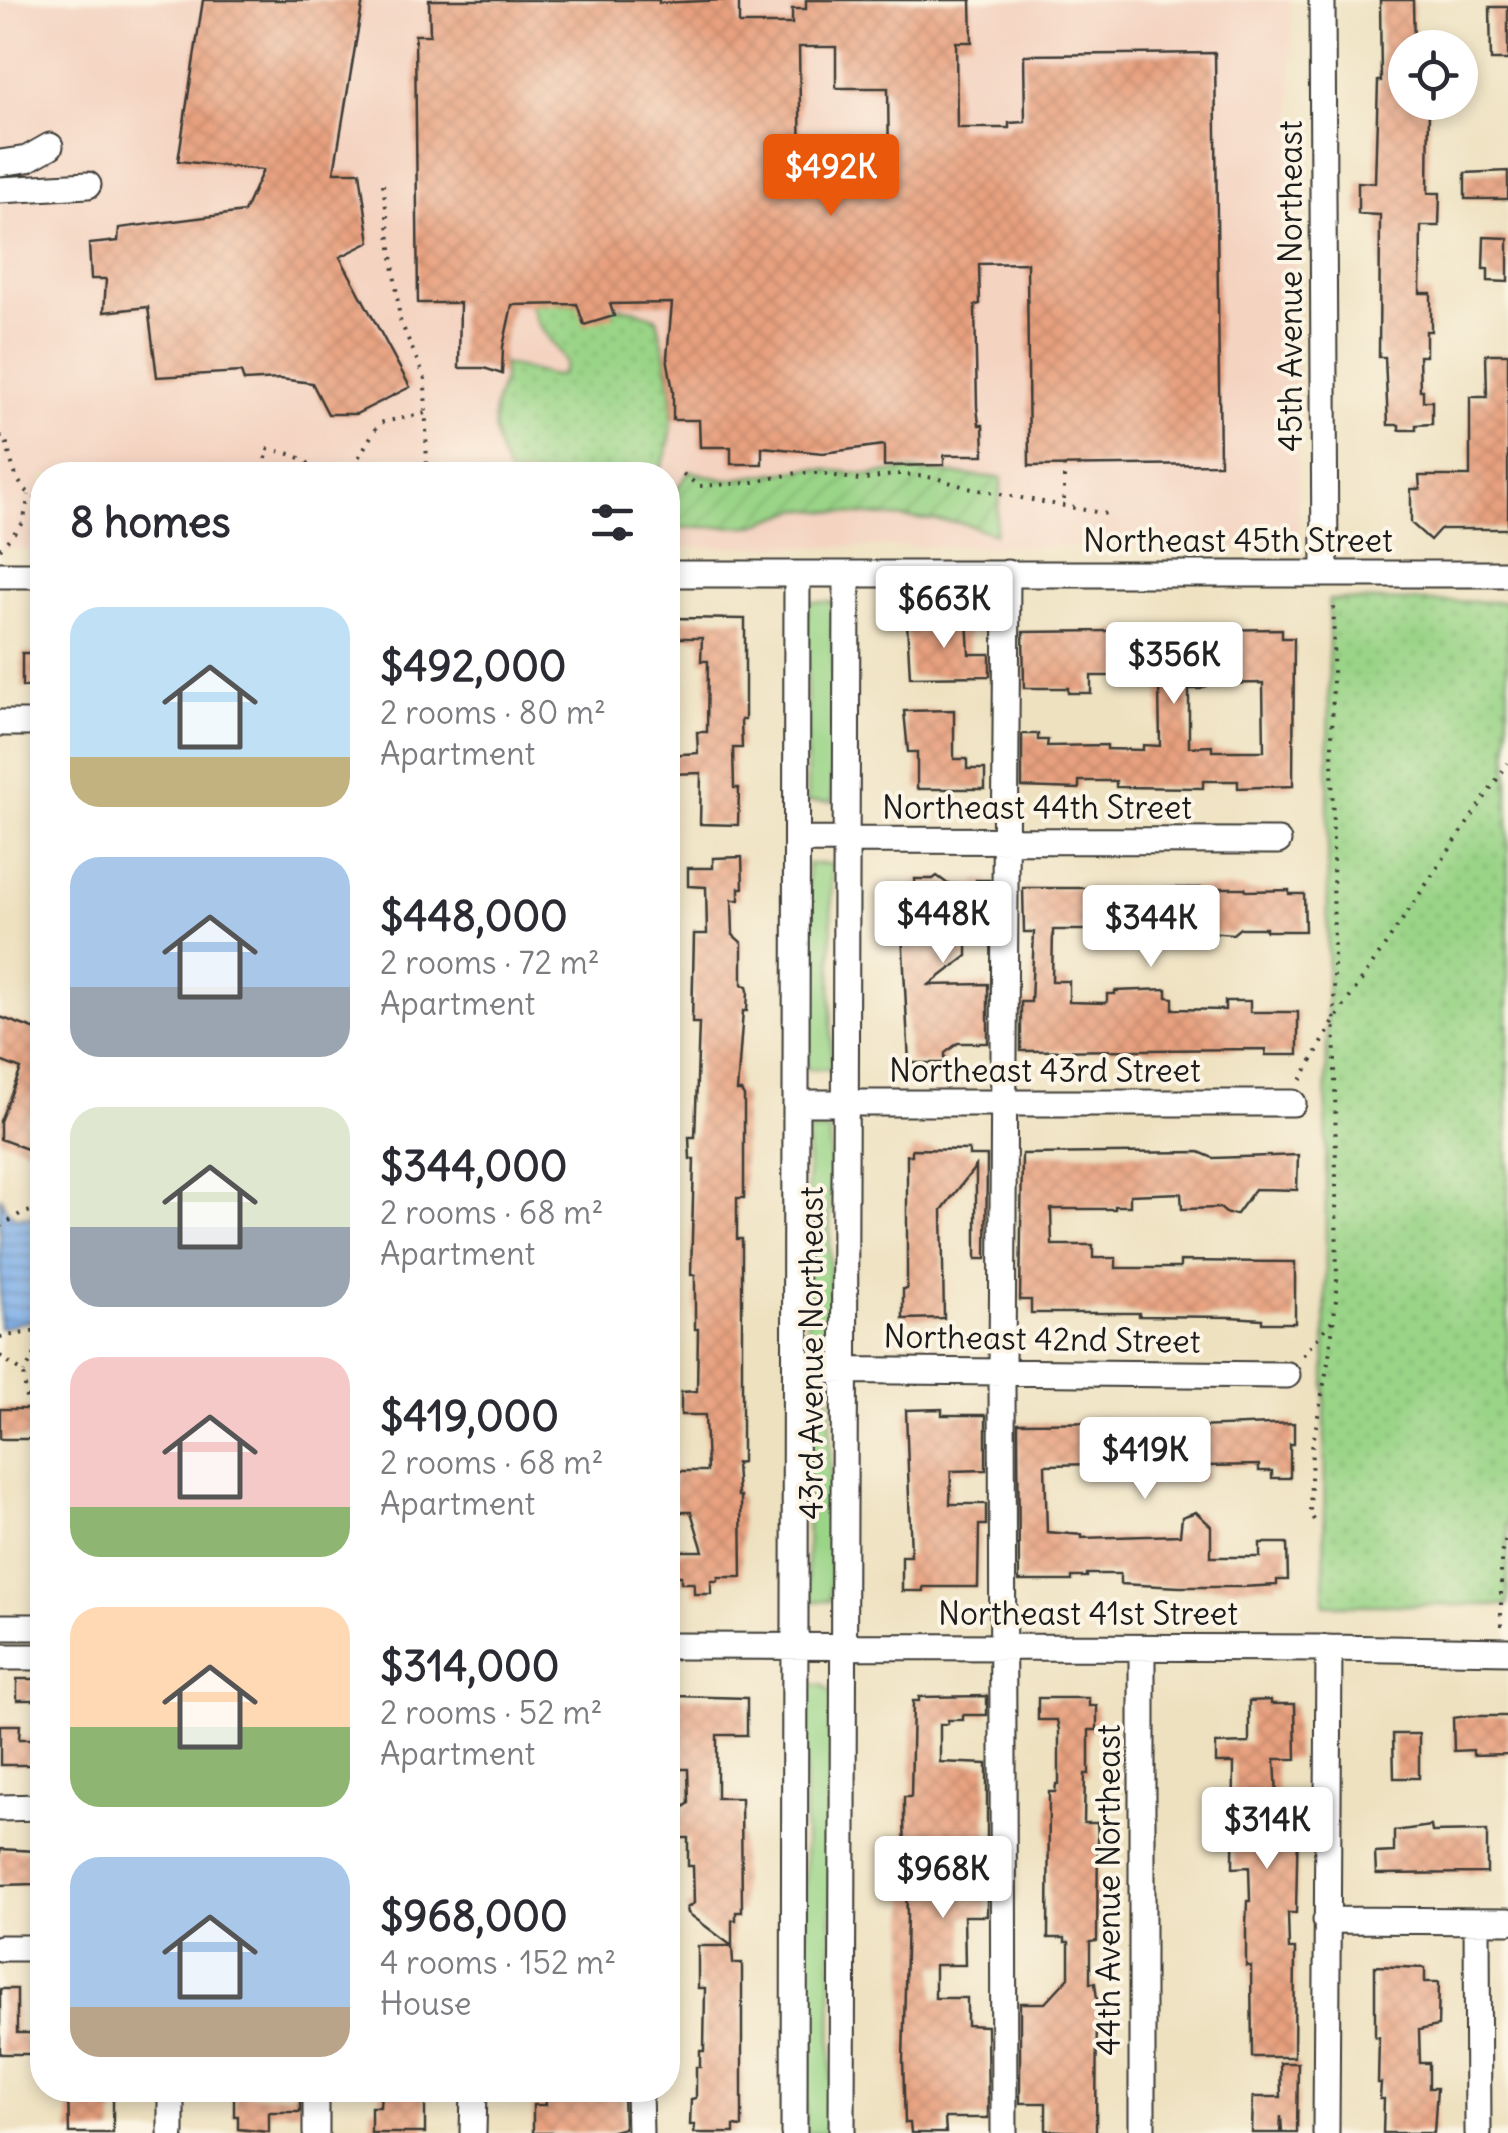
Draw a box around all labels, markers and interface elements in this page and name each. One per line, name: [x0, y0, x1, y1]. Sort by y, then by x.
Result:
map controls: [1388, 30, 1478, 120]
button: locate: [1388, 30, 1478, 120]
street label: 45th Avenue Northeast: [1270, 120, 1311, 452]
pin: $492K: [761, 134, 901, 219]
text: $492K: [785, 146, 877, 187]
icon: filters: [585, 495, 640, 550]
text: 8 homes: [70, 496, 231, 548]
street label: Northeast 45th Street: [1083, 520, 1393, 561]
pin: $663K: [874, 566, 1014, 651]
text: $663K: [898, 578, 990, 619]
pin: $356K: [1104, 622, 1244, 707]
text: $356K: [1128, 634, 1220, 675]
text: $492,000: [380, 640, 566, 692]
icon: home: [150, 647, 270, 767]
text: 2 rooms · 80 m²: [380, 692, 606, 733]
text: Apartment: [380, 733, 535, 774]
street label: Northeast 44th Street: [882, 787, 1192, 828]
pin: $448K: [873, 881, 1013, 966]
pin: $344K: [1081, 885, 1221, 970]
text: $448,000: [380, 890, 568, 942]
text: $448K: [897, 893, 989, 934]
icon: home: [150, 897, 270, 1017]
text: $344K: [1105, 897, 1197, 938]
text: 2 rooms · 72 m²: [380, 942, 600, 983]
text: Apartment: [380, 983, 535, 1024]
street label: Northeast 43rd Street: [889, 1050, 1201, 1091]
text: $344,000: [380, 1140, 567, 1192]
icon: home: [150, 1147, 270, 1267]
street label: 43rd Avenue Northeast: [791, 1186, 832, 1520]
text: 2 rooms · 68 m²: [380, 1192, 603, 1233]
text: Apartment: [380, 1233, 535, 1274]
street label: Northeast 42nd Street: [883, 1315, 1201, 1362]
text: $419,000: [380, 1390, 559, 1442]
icon: home: [150, 1397, 270, 1517]
pin: $419K: [1075, 1417, 1215, 1502]
text: $419K: [1102, 1429, 1188, 1470]
text: 2 rooms · 68 m²: [380, 1442, 603, 1483]
text: Apartment: [380, 1483, 535, 1524]
street label: Northeast 41st Street: [938, 1593, 1238, 1634]
text: $314,000: [380, 1640, 559, 1692]
icon: home: [150, 1647, 270, 1767]
text: 2 rooms · 52 m²: [380, 1692, 602, 1733]
street label: 44th Avenue Northeast: [1088, 1724, 1129, 2056]
text: Apartment: [380, 1733, 535, 1774]
pin: $314K: [1197, 1787, 1337, 1872]
text: $314K: [1224, 1799, 1310, 1840]
pin: $968K: [873, 1836, 1013, 1921]
text: $968K: [897, 1848, 989, 1889]
text: $968,000: [380, 1890, 568, 1942]
icon: home: [150, 1897, 270, 2017]
text: 4 rooms · 152 m²: [380, 1942, 616, 1983]
text: House: [380, 1983, 471, 2024]

